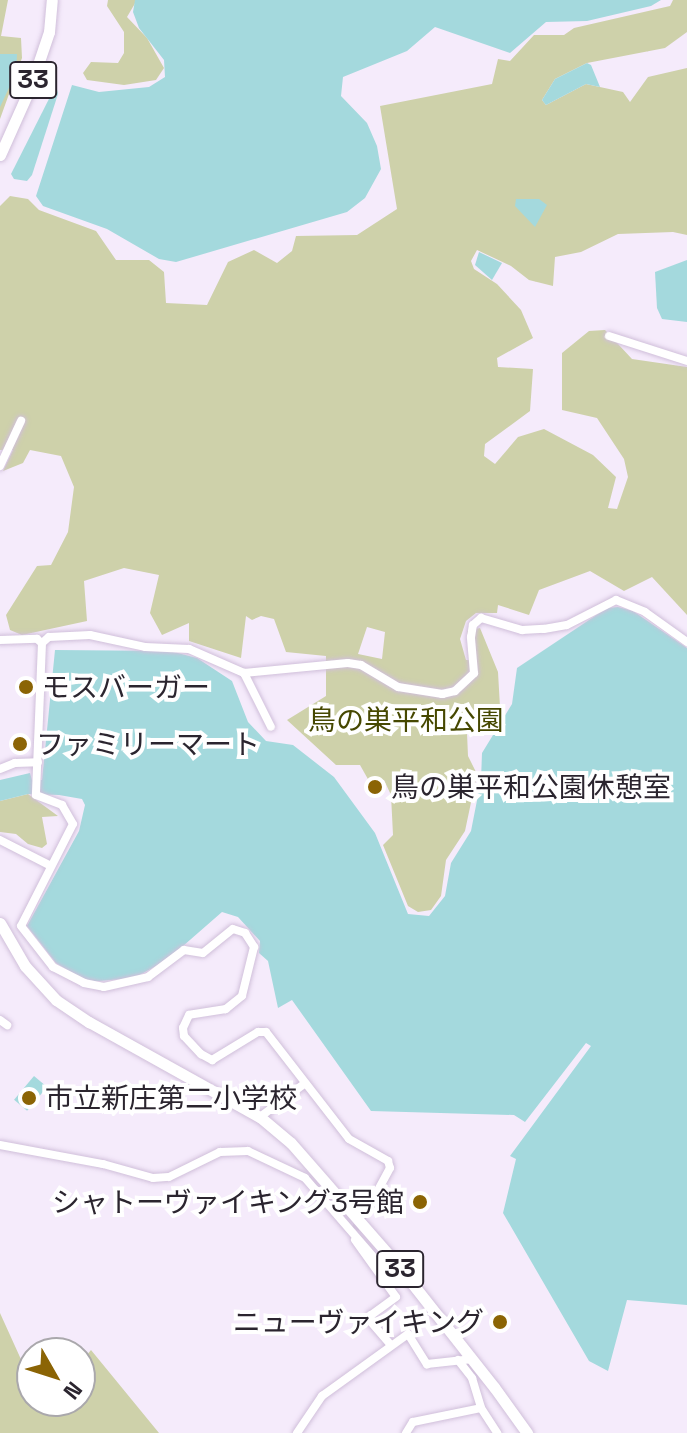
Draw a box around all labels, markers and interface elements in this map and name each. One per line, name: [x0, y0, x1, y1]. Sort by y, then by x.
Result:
road number: 33: [9, 58, 57, 102]
place label: モスバーガー: [42, 670, 210, 704]
marker: モスバーガー: [17, 678, 35, 696]
park label: 鳥の巣平和公園: [308, 703, 504, 737]
place label: ファミリーマート: [36, 727, 260, 761]
marker: ファミリーマート: [11, 735, 29, 753]
place label: 鳥の巣平和公園休憩室: [391, 770, 671, 804]
marker: 鳥の巣平和公園休憩室: [366, 778, 384, 796]
place label: 市立新庄第二小学校: [45, 1081, 297, 1115]
marker: 市立新庄第二小学校: [20, 1089, 38, 1107]
place label: シャトーヴァイキング3号館: [51, 1185, 404, 1219]
marker: シャトーヴァイキング3号館: [411, 1193, 429, 1211]
road number: 33: [376, 1247, 424, 1291]
place label: ニューヴァイキング: [232, 1305, 484, 1339]
marker: ニューヴァイキング: [491, 1313, 509, 1331]
north arrow: [16, 1337, 96, 1417]
text: N: [58, 1376, 89, 1405]

